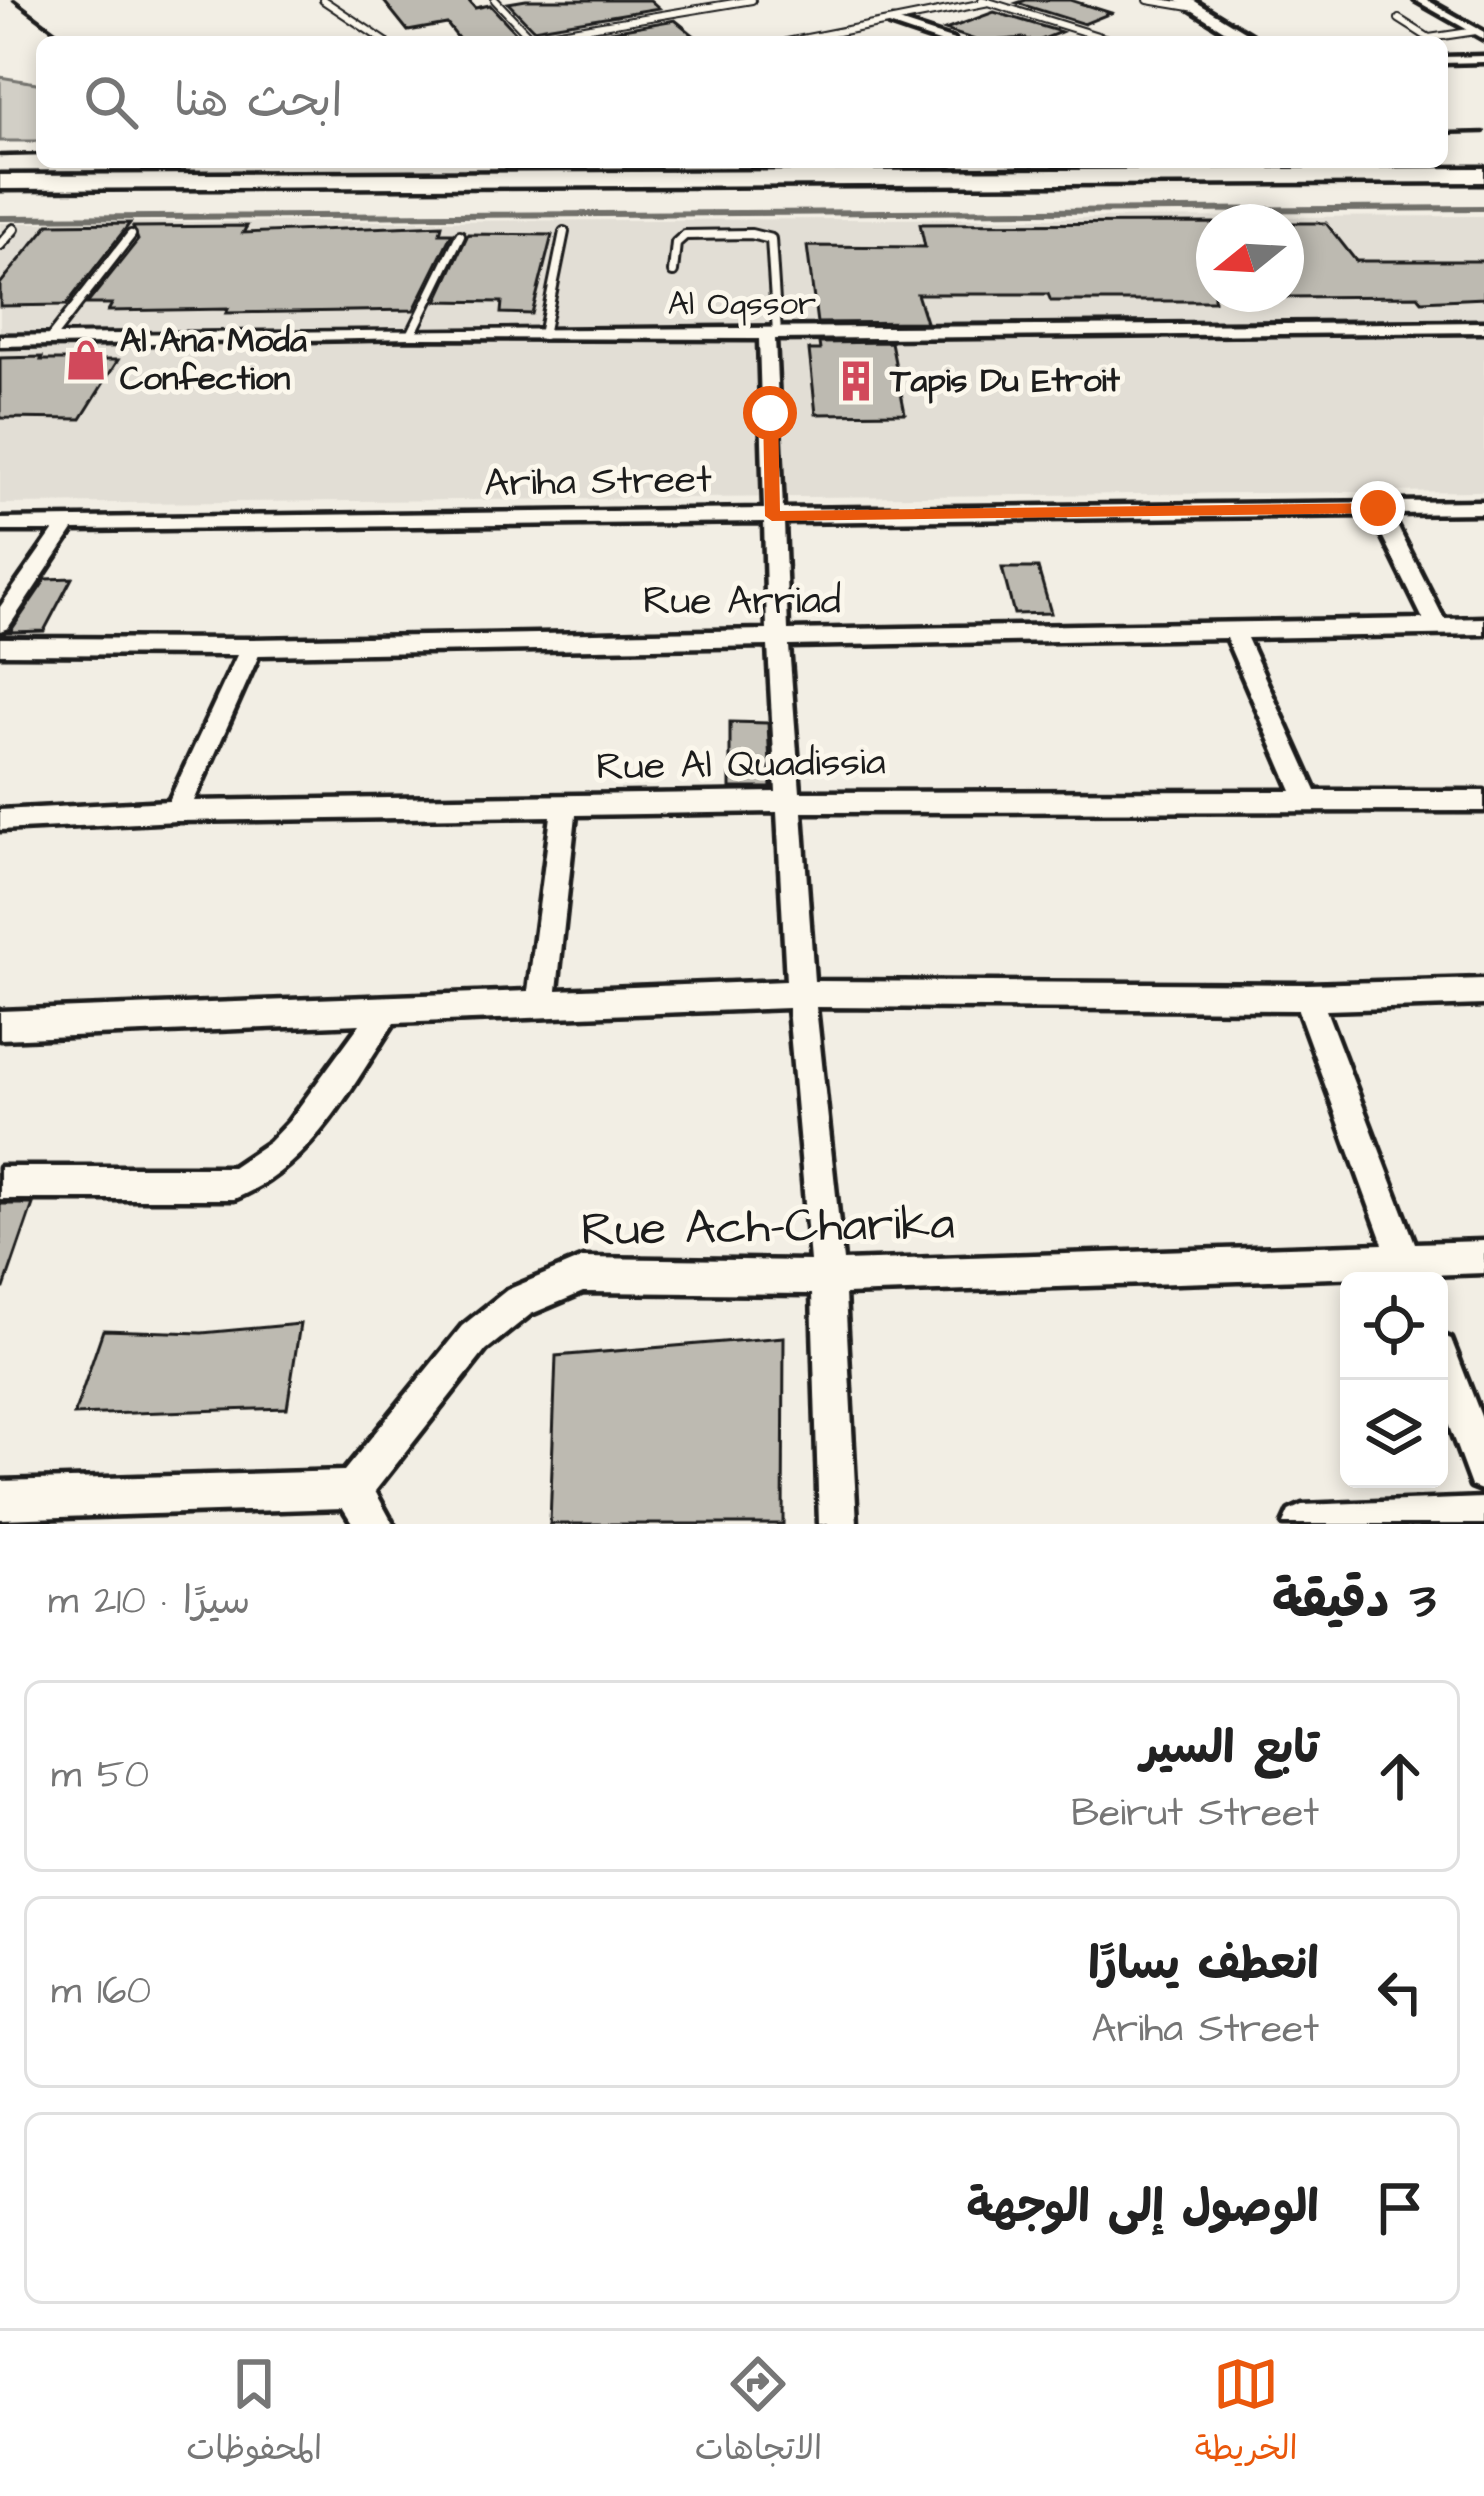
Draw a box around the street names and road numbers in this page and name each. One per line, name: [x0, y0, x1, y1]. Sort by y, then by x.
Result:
street label: Al Oqssor: [668, 281, 816, 327]
street label: Ariha Street: [484, 453, 712, 511]
street label: Rue Arriad: [643, 575, 841, 629]
street label: Rue Al Quadissia: [596, 735, 886, 795]
street label: Rue Ach–Charika: [581, 1191, 955, 1263]

